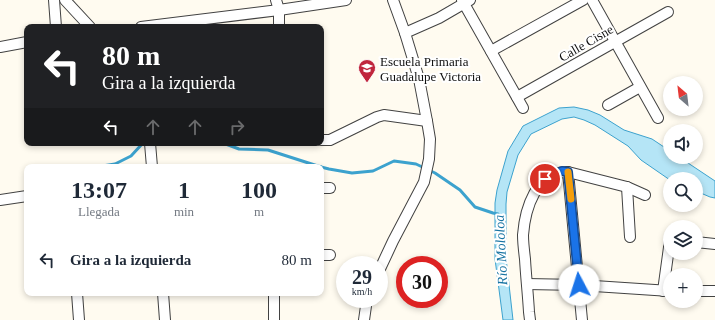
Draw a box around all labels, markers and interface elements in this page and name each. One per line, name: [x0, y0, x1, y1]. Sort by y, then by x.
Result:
street label: Calle Cisne: [556, 21, 616, 65]
icon: left: [36, 40, 88, 92]
text: 80 m: [102, 40, 160, 71]
place label: Escuela Primaria Guadalupe Victoria: [380, 54, 481, 84]
school or university icon: Escuela Primaria Guadalupe Victoria: [357, 58, 377, 83]
text: Gira a la izquierda: [102, 73, 235, 93]
north arrow: [663, 76, 703, 116]
map controls: [663, 76, 703, 308]
icon: left: [100, 116, 122, 138]
icon: ahead: [142, 116, 164, 138]
icon: ahead: [184, 116, 206, 138]
icon: right: [226, 116, 248, 138]
button: sound: [663, 124, 703, 164]
pin: [528, 162, 562, 196]
icon: arrive: [534, 168, 556, 190]
button: search: [663, 172, 703, 212]
text: 13:07: [71, 177, 127, 203]
text: 1: [178, 177, 190, 203]
text: 100: [241, 177, 277, 203]
text: Llegada: [78, 204, 120, 219]
text: min: [174, 204, 194, 219]
text: m: [254, 204, 264, 219]
water label: Río Mololoa: [492, 214, 510, 287]
button: layers: [663, 220, 703, 260]
icon: left: [36, 249, 58, 271]
text: Gira a la izquierda: [70, 252, 191, 268]
text: 80 m: [282, 252, 312, 268]
speed limit sign: 30: [396, 256, 448, 308]
position arrow: [558, 264, 600, 306]
text: 29: [352, 266, 372, 288]
button: +: [663, 268, 703, 308]
text: km/h: [352, 286, 372, 297]

